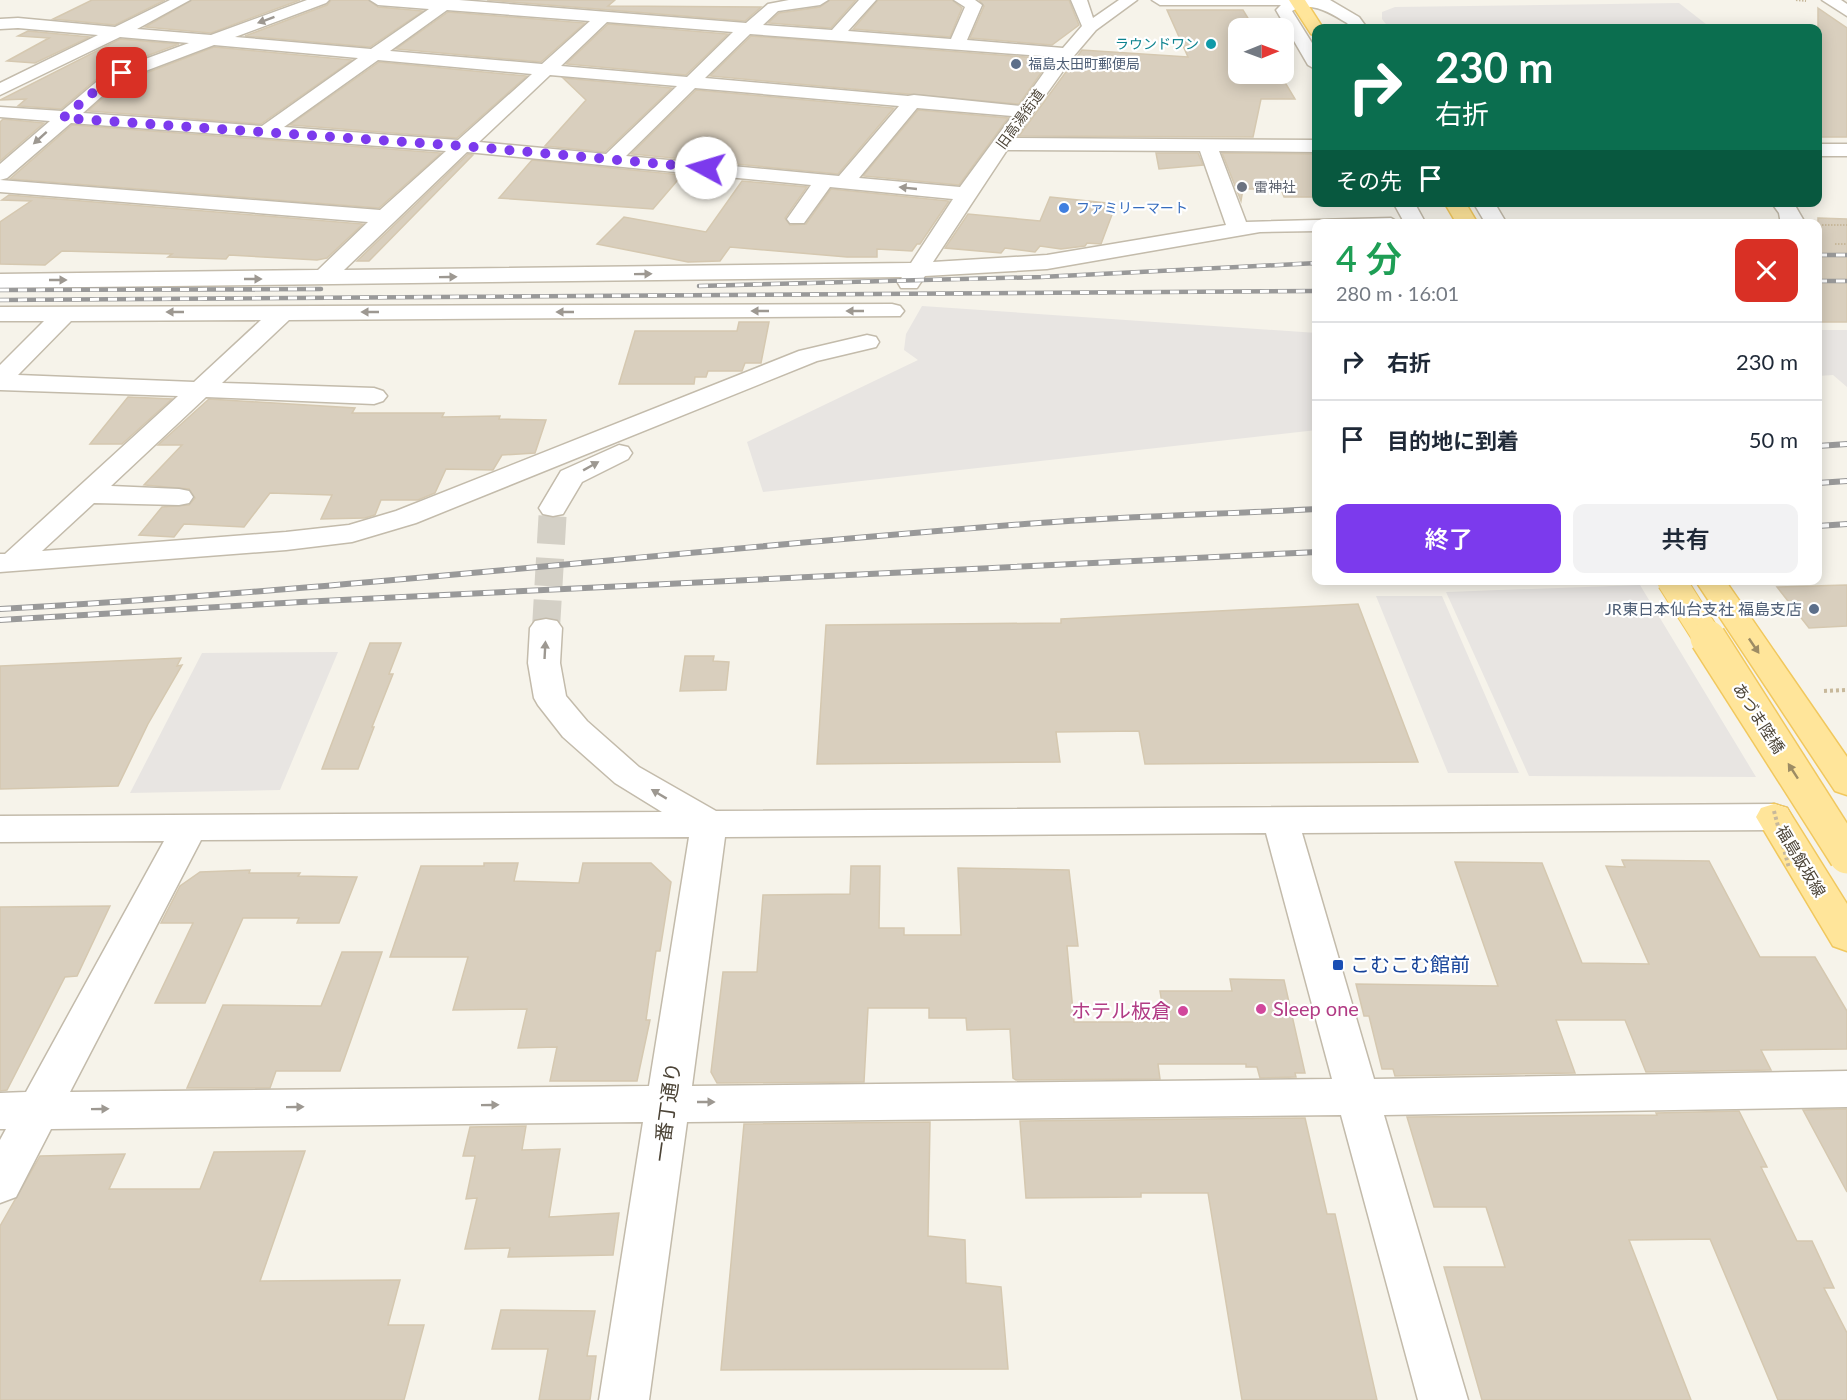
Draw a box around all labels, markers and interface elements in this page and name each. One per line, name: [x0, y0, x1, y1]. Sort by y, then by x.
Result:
one-way arrow: [257, 16, 275, 26]
north arrow: [1228, 18, 1294, 84]
map controls: [1228, 18, 1294, 84]
place label: ラウンドワン: [1115, 35, 1199, 52]
marker: ラウンドワン: [1204, 37, 1218, 51]
text: 230 m: [1435, 42, 1553, 92]
pin: [96, 47, 147, 98]
icon: right: [1336, 48, 1414, 126]
place label: 福島太田町郵便局: [1028, 55, 1140, 72]
icon: arrive: [105, 56, 138, 89]
marker: 福島太田町郵便局: [1009, 57, 1023, 71]
street label: 旧高湯街道: [992, 85, 1047, 152]
text: 右折: [1435, 97, 1489, 130]
one-way arrow: [33, 131, 48, 145]
position arrow: [674, 136, 738, 200]
icon: arrive: [1414, 162, 1447, 195]
text: その先: [1336, 167, 1402, 194]
place label: 雷神社: [1254, 178, 1296, 195]
marker: 雷神社: [1235, 180, 1249, 194]
one-way arrow: [898, 183, 917, 193]
place label: ファミリーマート: [1076, 199, 1188, 216]
marker: ファミリーマート: [1057, 201, 1071, 215]
text: 4 分: [1336, 236, 1402, 280]
button: close: [1735, 239, 1798, 302]
one-way arrow: [634, 269, 653, 279]
one-way arrow: [439, 272, 458, 281]
one-way arrow: [244, 274, 263, 284]
one-way arrow: [49, 275, 68, 285]
text: 280 m · 16:01: [1336, 281, 1459, 305]
one-way arrow: [751, 306, 770, 316]
one-way arrow: [846, 306, 865, 316]
one-way arrow: [166, 307, 185, 317]
one-way arrow: [361, 307, 380, 317]
one-way arrow: [556, 307, 575, 317]
icon: right: [1336, 345, 1369, 378]
text: 230 m: [1736, 348, 1798, 375]
text: 右折: [1387, 349, 1431, 376]
icon: arrive: [1336, 423, 1369, 456]
text: 50 m: [1749, 426, 1798, 453]
text: 目的地に到着: [1387, 427, 1519, 454]
one-way arrow: [583, 460, 599, 471]
button: 終了: [1336, 504, 1561, 573]
button: 共有: [1573, 504, 1798, 573]
place label: JR東日本仙台支社 福島支店: [1605, 599, 1802, 618]
marker: JR東日本仙台支社 福島支店: [1807, 602, 1821, 616]
one-way arrow: [1748, 638, 1760, 654]
one-way arrow: [541, 640, 550, 659]
street label: あづま陸橋: [1730, 679, 1789, 756]
one-way arrow: [1787, 764, 1799, 780]
one-way arrow: [651, 788, 667, 799]
street label: 福島飯坂線: [1773, 822, 1830, 900]
place label: こむこむ館前: [1350, 952, 1470, 976]
marker: こむこむ館前: [1331, 958, 1345, 972]
place label: Sleep one: [1273, 996, 1359, 1020]
place label: ホテル板倉: [1071, 998, 1171, 1022]
marker: Sleep one: [1254, 1002, 1268, 1016]
marker: ホテル板倉: [1176, 1004, 1190, 1018]
street label: 一番丁通り: [647, 1061, 685, 1163]
one-way arrow: [697, 1097, 716, 1107]
one-way arrow: [481, 1100, 500, 1109]
one-way arrow: [286, 1102, 305, 1112]
one-way arrow: [91, 1105, 110, 1114]

